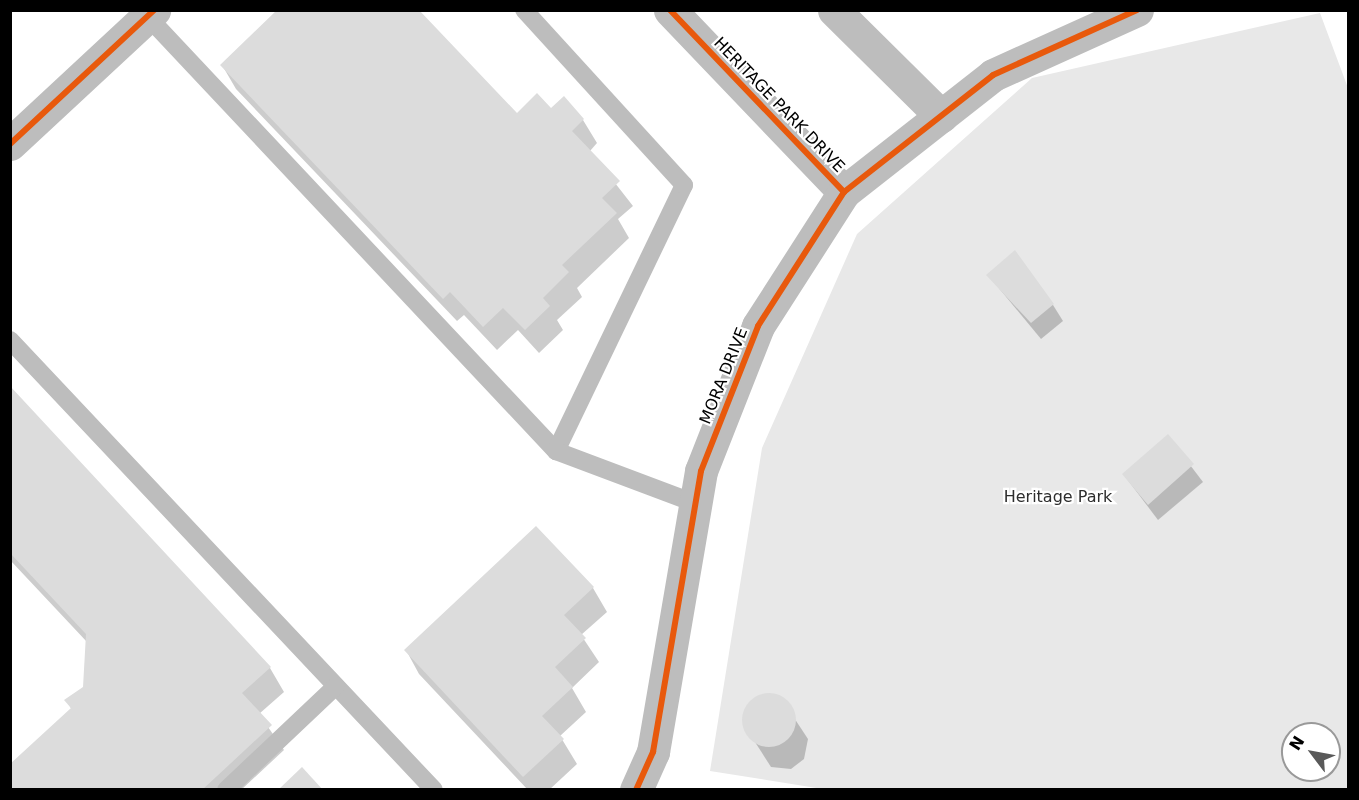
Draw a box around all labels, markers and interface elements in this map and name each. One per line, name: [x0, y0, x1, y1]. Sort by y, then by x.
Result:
street label: HERITAGE PARK DRIVE: [709, 34, 849, 176]
street label: MORA DRIVE: [696, 325, 752, 427]
park label: Heritage Park: [1004, 487, 1112, 507]
north arrow: [1281, 722, 1341, 782]
text: N: [1285, 733, 1309, 754]

